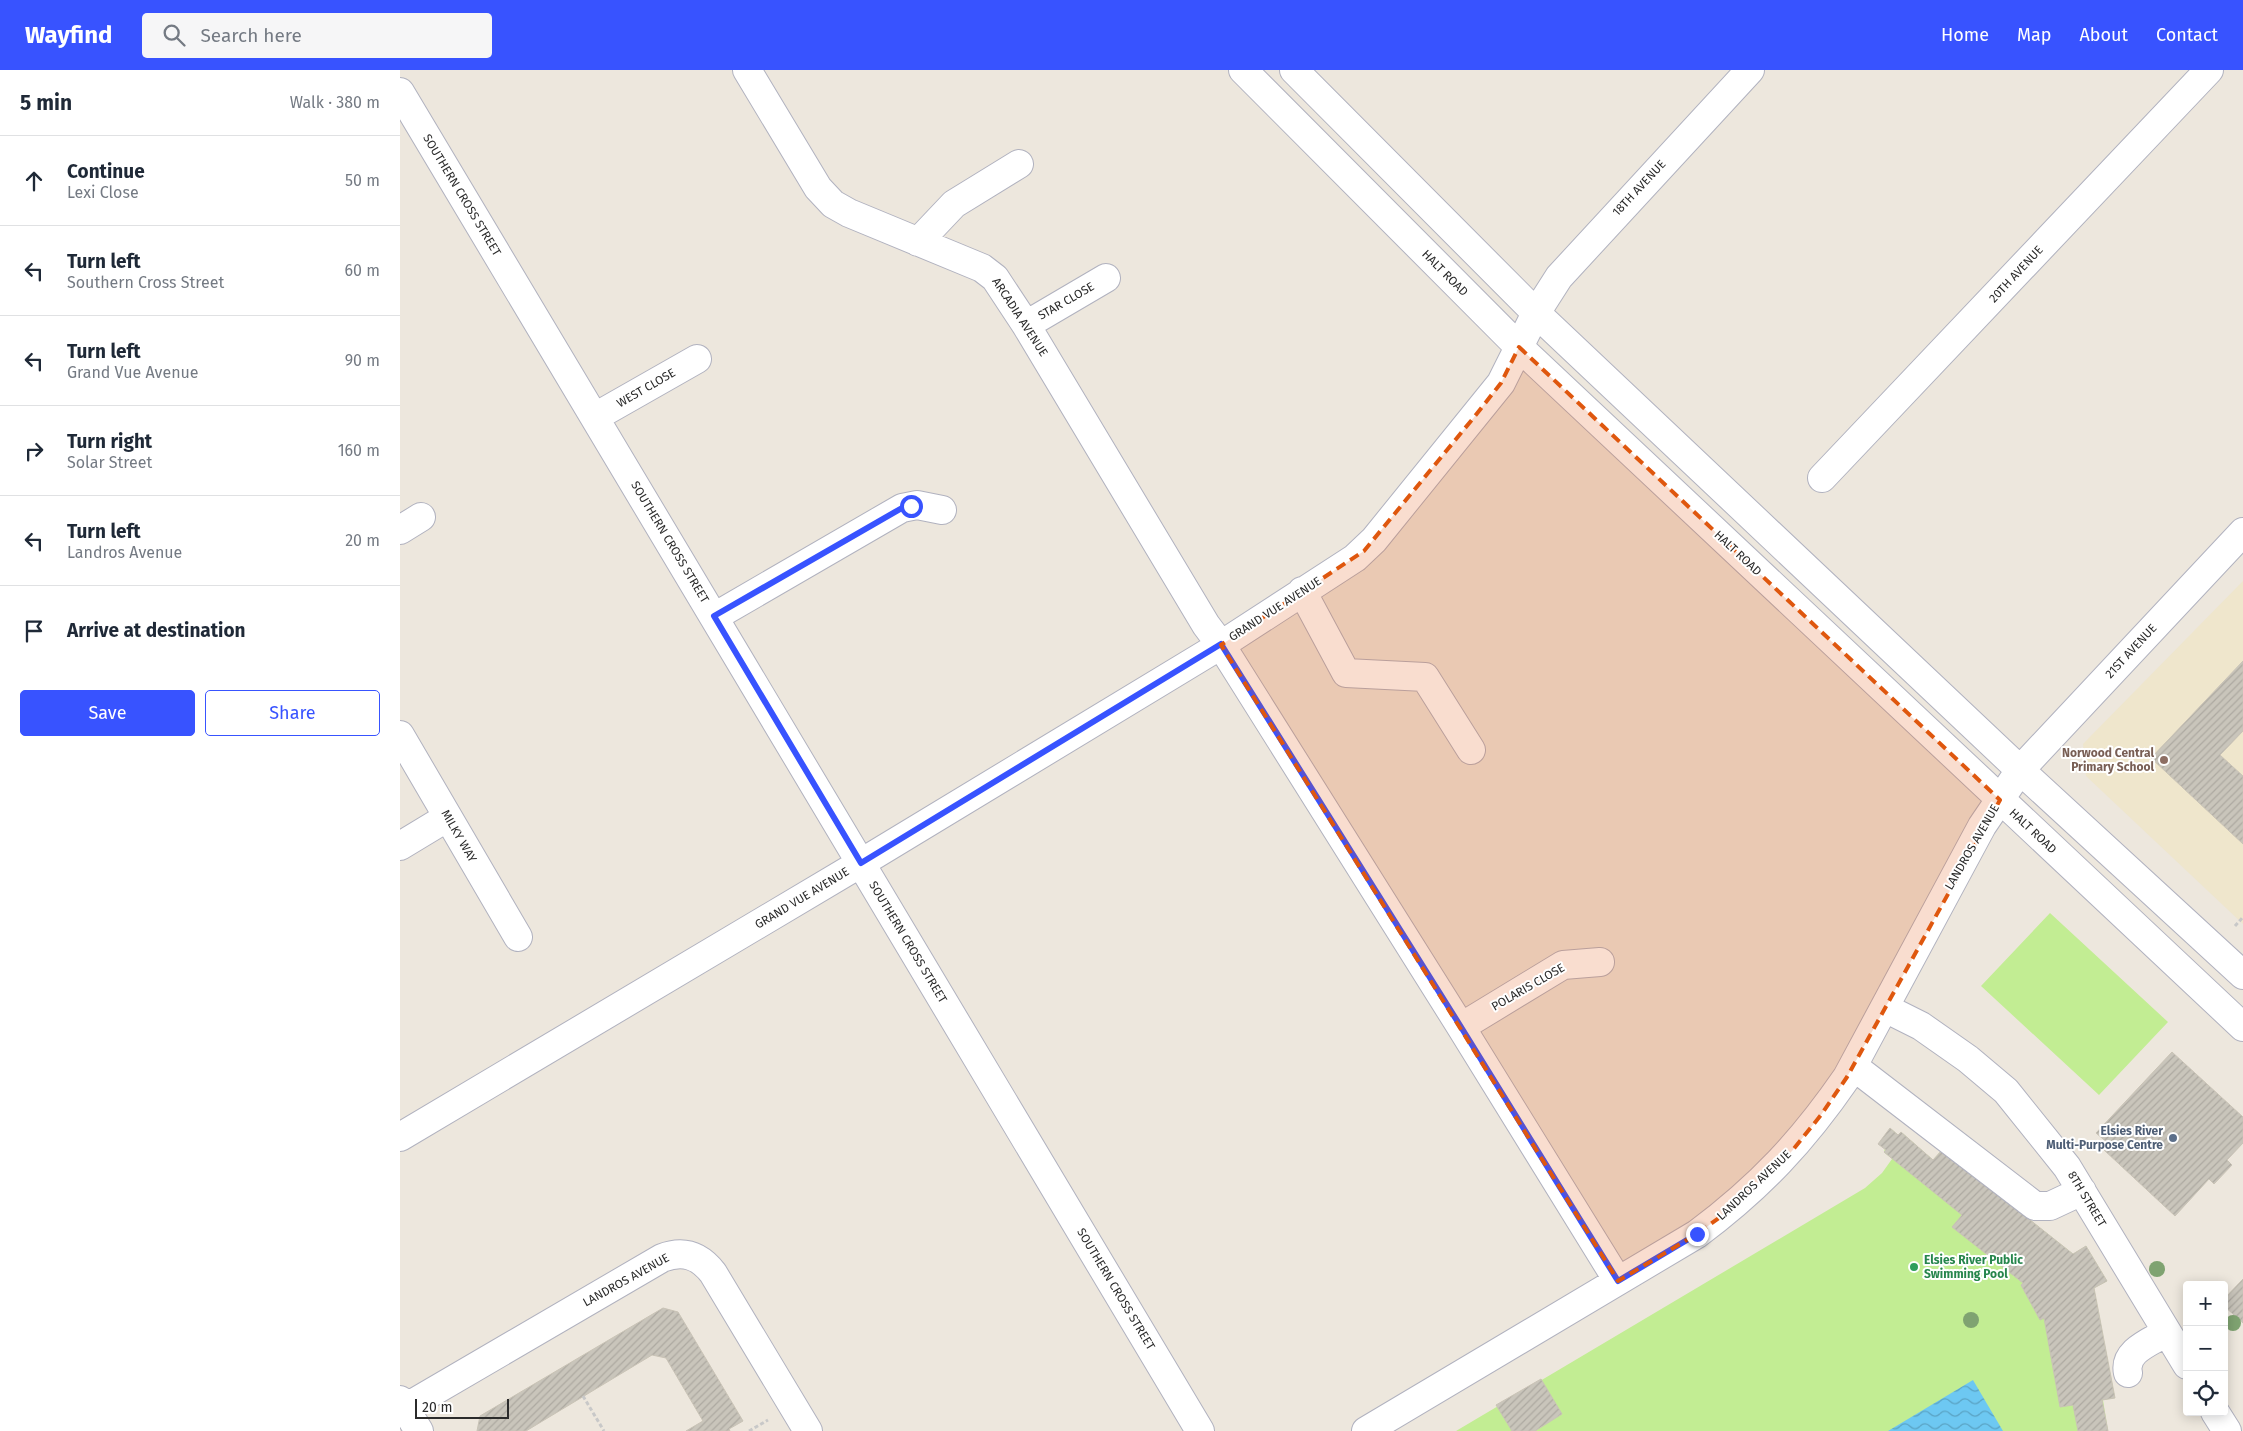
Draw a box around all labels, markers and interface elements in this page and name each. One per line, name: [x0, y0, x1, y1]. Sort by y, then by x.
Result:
search box: [142, 13, 492, 58]
text: Wayfind: [25, 21, 112, 49]
icon: search: [160, 21, 188, 49]
text: Search here: [200, 24, 302, 47]
text: Home: [1941, 24, 1989, 46]
text: Map: [2017, 24, 2051, 46]
text: About: [2079, 24, 2128, 46]
text: Contact: [2156, 24, 2218, 46]
text: 5 min: [20, 90, 72, 116]
text: Walk · 380 m: [290, 93, 380, 112]
street label: SOUTHERN CROSS STREET: [420, 132, 504, 259]
street label: 18TH AVENUE: [1610, 157, 1668, 219]
text: Continue: [67, 160, 145, 183]
icon: ahead: [20, 167, 48, 195]
text: 50 m: [345, 171, 380, 190]
text: Lexi Close: [67, 183, 139, 202]
street label: 20TH AVENUE: [1986, 243, 2046, 305]
street label: HALT ROAD: [1419, 247, 1471, 299]
text: Turn left: [67, 250, 141, 273]
icon: left: [20, 257, 48, 285]
text: 60 m: [345, 261, 380, 280]
text: Southern Cross Street: [67, 273, 224, 292]
street label: ARCADIA AVENUE: [989, 275, 1051, 359]
street label: STAR CLOSE: [1035, 279, 1097, 323]
text: Turn left: [67, 340, 141, 363]
icon: left: [20, 347, 48, 375]
text: 90 m: [345, 351, 380, 370]
text: Grand Vue Avenue: [67, 363, 199, 382]
street label: WEST CLOSE: [614, 366, 678, 410]
text: Turn right: [67, 430, 152, 453]
icon: right: [20, 437, 48, 465]
text: 160 m: [338, 441, 380, 460]
text: Solar Street: [67, 453, 152, 472]
street label: SOUTHERN CROSS STREET: [628, 479, 712, 606]
route start: [900, 495, 923, 518]
text: Turn left: [67, 520, 141, 543]
icon: left: [20, 527, 48, 555]
street label: HALT ROAD: [1712, 528, 1765, 579]
text: 20 m: [345, 531, 380, 550]
text: Landros Avenue: [67, 543, 182, 562]
street label: GRAND VUE AVENUE: [1226, 574, 1324, 644]
icon: arrive: [20, 617, 48, 645]
text: Arrive at destination: [67, 619, 246, 642]
street label: 21ST AVENUE: [2102, 621, 2160, 681]
button: Save: [20, 690, 195, 736]
button: Share: [205, 690, 380, 736]
place label: Norwood Central Primary School: [2062, 746, 2154, 774]
marker: Norwood Central Primary School: [2158, 754, 2170, 766]
street label: LANDROS AVENUE: [1942, 802, 2002, 892]
street label: HALT ROAD: [2007, 806, 2060, 857]
street label: MILKY WAY: [438, 807, 480, 865]
street label: GRAND VUE AVENUE: [752, 864, 852, 932]
street label: SOUTHERN CROSS STREET: [866, 879, 950, 1006]
street label: POLARIS CLOSE: [1489, 960, 1567, 1014]
place label: Elsies River Multi-Purpose Centre: [2046, 1124, 2163, 1152]
marker: Elsies River Multi-Purpose Centre: [2167, 1132, 2179, 1144]
street label: LANDROS AVENUE: [1714, 1147, 1794, 1223]
street label: 8TH STREET: [2065, 1169, 2110, 1230]
route end: [1686, 1223, 1709, 1246]
street label: SOUTHERN CROSS STREET: [1074, 1226, 1158, 1353]
street label: LANDROS AVENUE: [580, 1251, 672, 1309]
place label: Elsies River Public Swimming Pool: [1924, 1253, 2023, 1281]
marker: Elsies River Public Swimming Pool: [1908, 1261, 1920, 1273]
map controls: [2183, 1281, 2228, 1416]
button: +: [2183, 1281, 2228, 1326]
button: −: [2183, 1326, 2228, 1371]
button: locate: [2183, 1371, 2228, 1416]
scale bar: [415, 1396, 509, 1419]
text: 20 m: [422, 1399, 452, 1416]

